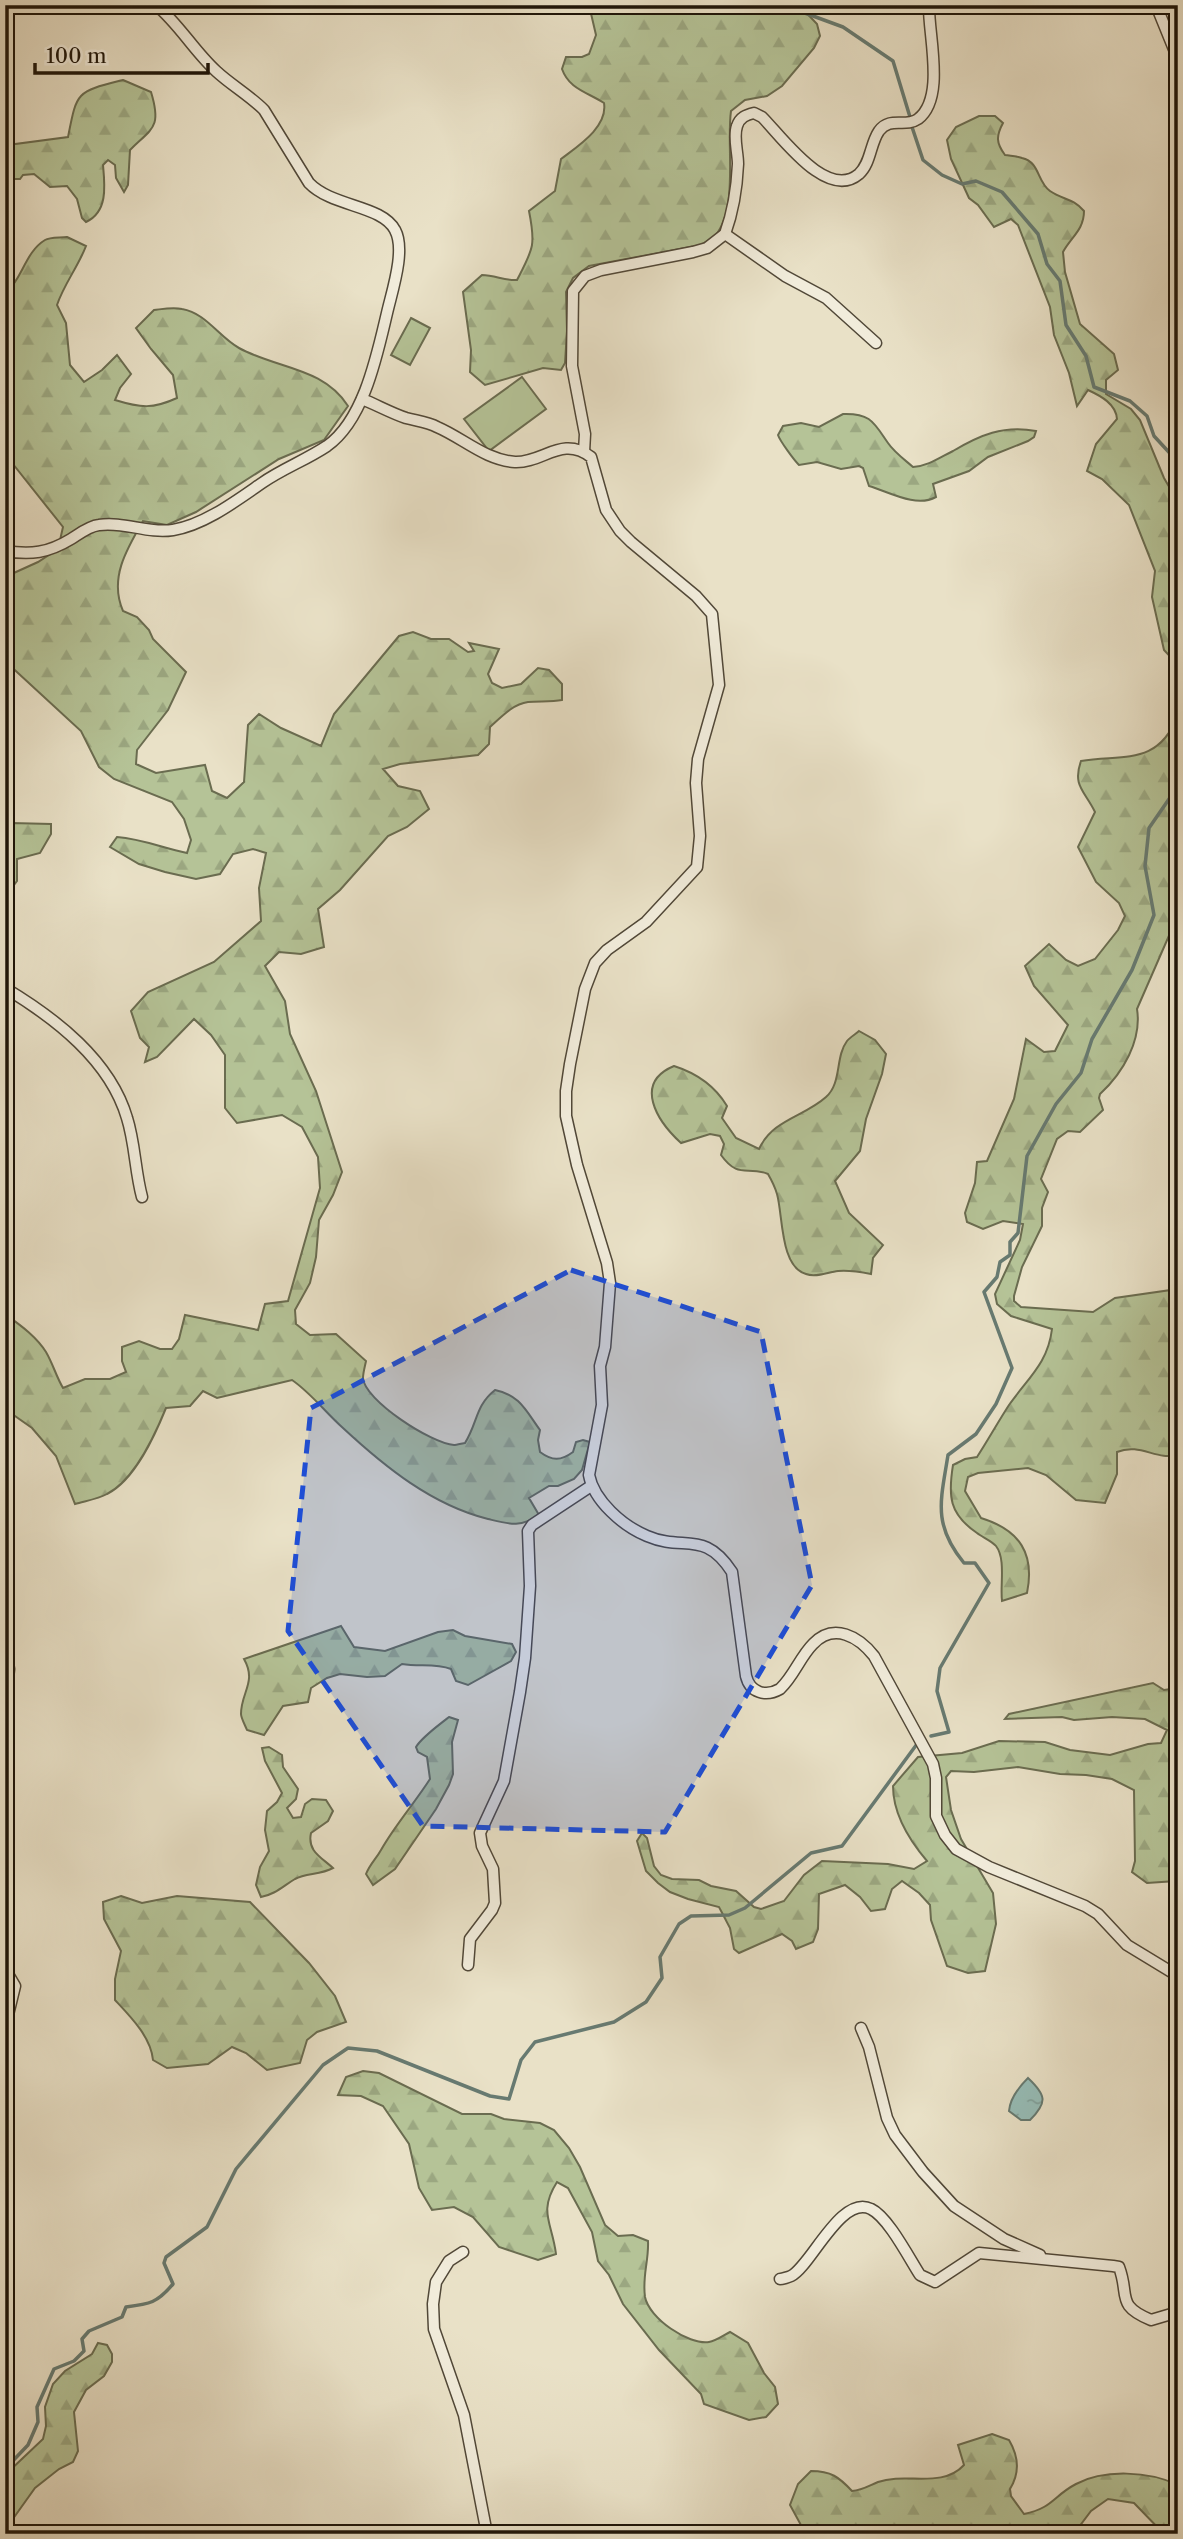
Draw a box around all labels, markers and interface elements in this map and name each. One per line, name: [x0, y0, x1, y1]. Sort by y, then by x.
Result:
scale bar: [35, 32, 208, 76]
text: 100 m: [46, 43, 107, 68]

